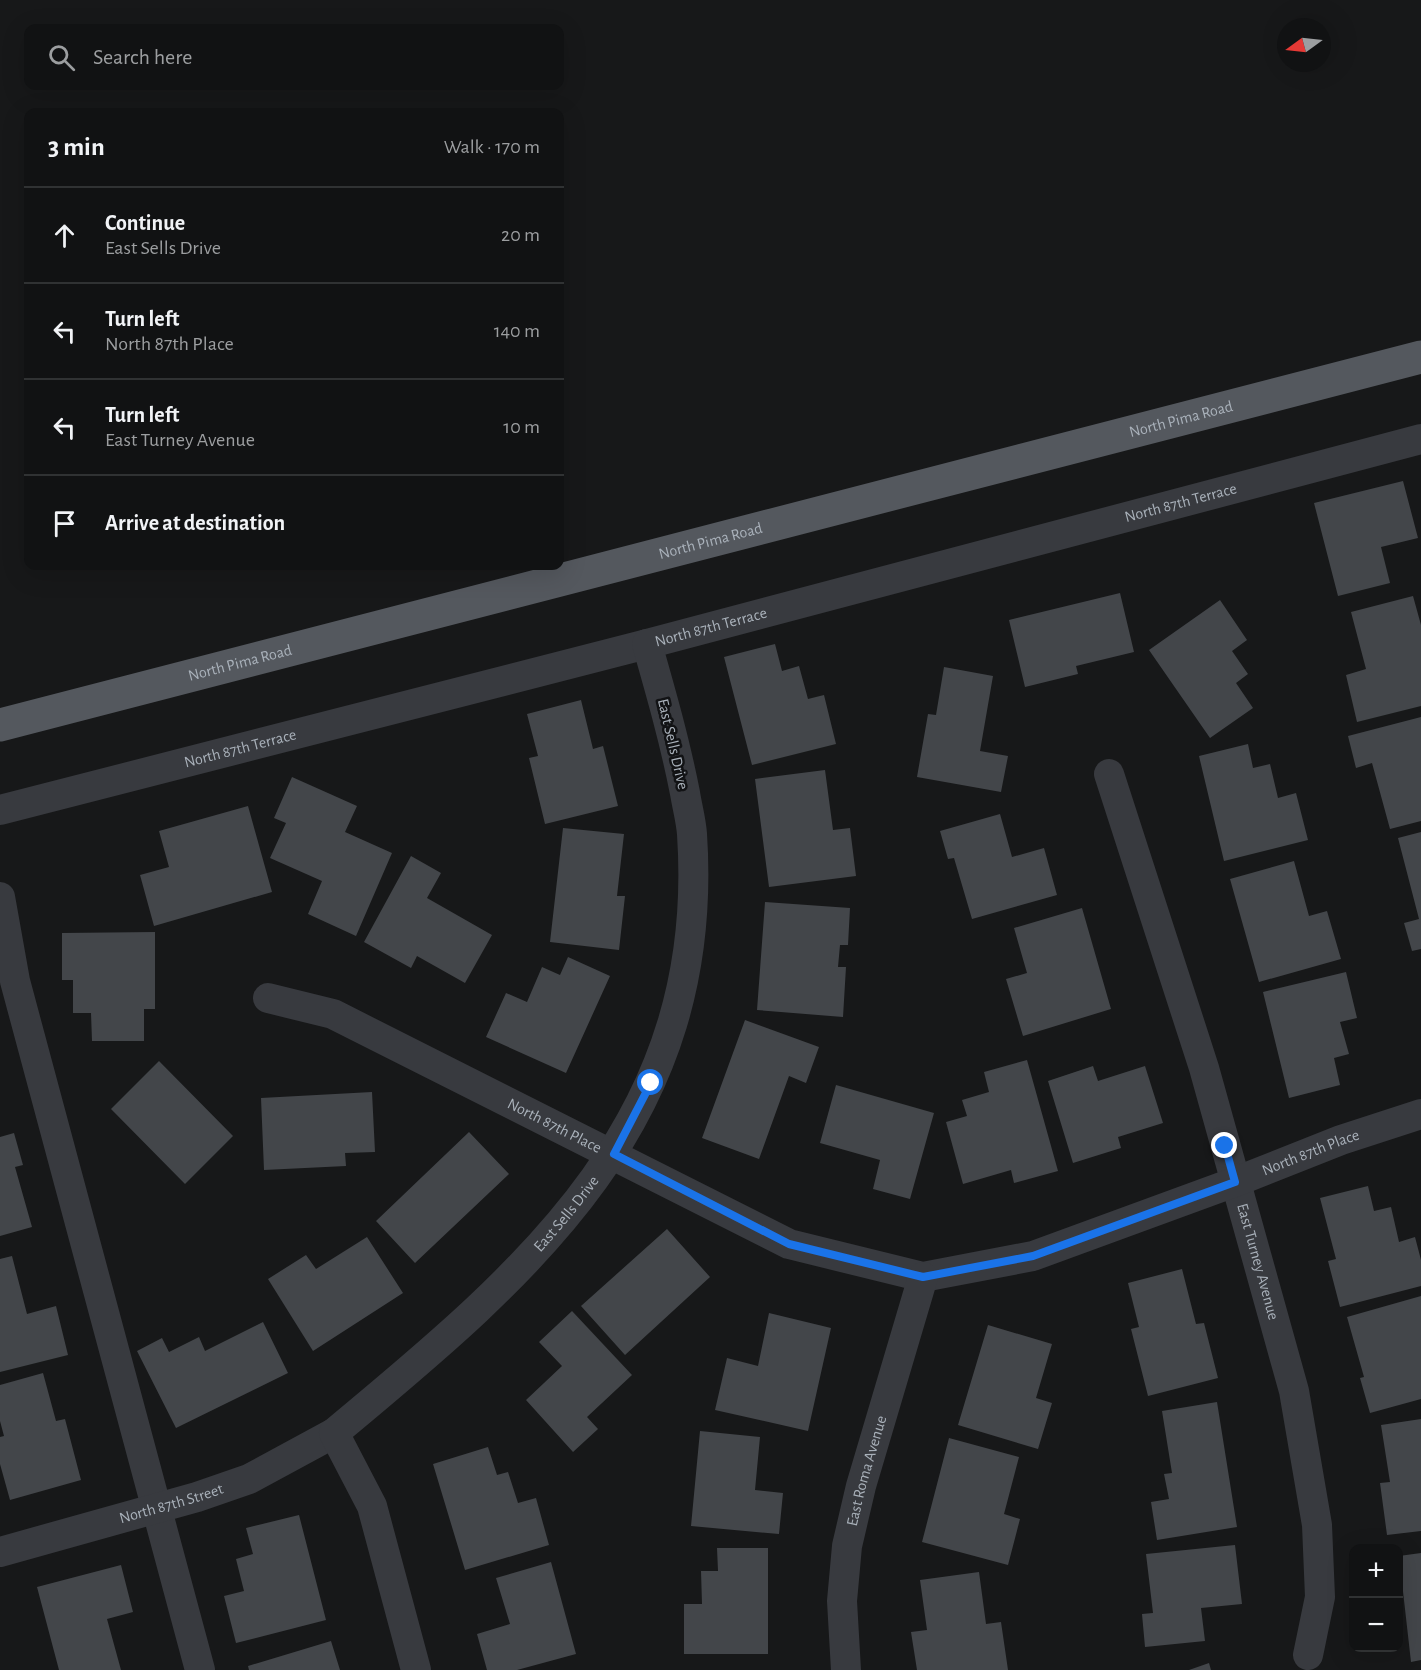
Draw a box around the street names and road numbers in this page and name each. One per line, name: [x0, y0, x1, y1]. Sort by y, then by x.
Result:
street label: North Pima Road: [1127, 398, 1235, 440]
street label: North 87th Terrace: [1123, 480, 1238, 525]
street label: North Pima Road: [657, 520, 764, 562]
street label: North 87th Terrace: [653, 605, 769, 650]
street label: North Pima Road: [187, 642, 294, 684]
street label: East Sells Drive: [655, 697, 691, 791]
street label: North 87th Terrace: [182, 726, 298, 770]
street label: North 87th Place: [505, 1095, 604, 1156]
street label: North 87th Place: [1260, 1127, 1361, 1179]
street label: East Sells Drive: [531, 1173, 602, 1255]
street label: East Turney Avenue: [1234, 1202, 1282, 1322]
street label: East Roma Avenue: [844, 1414, 889, 1528]
street label: North 87th Street: [117, 1481, 225, 1526]

